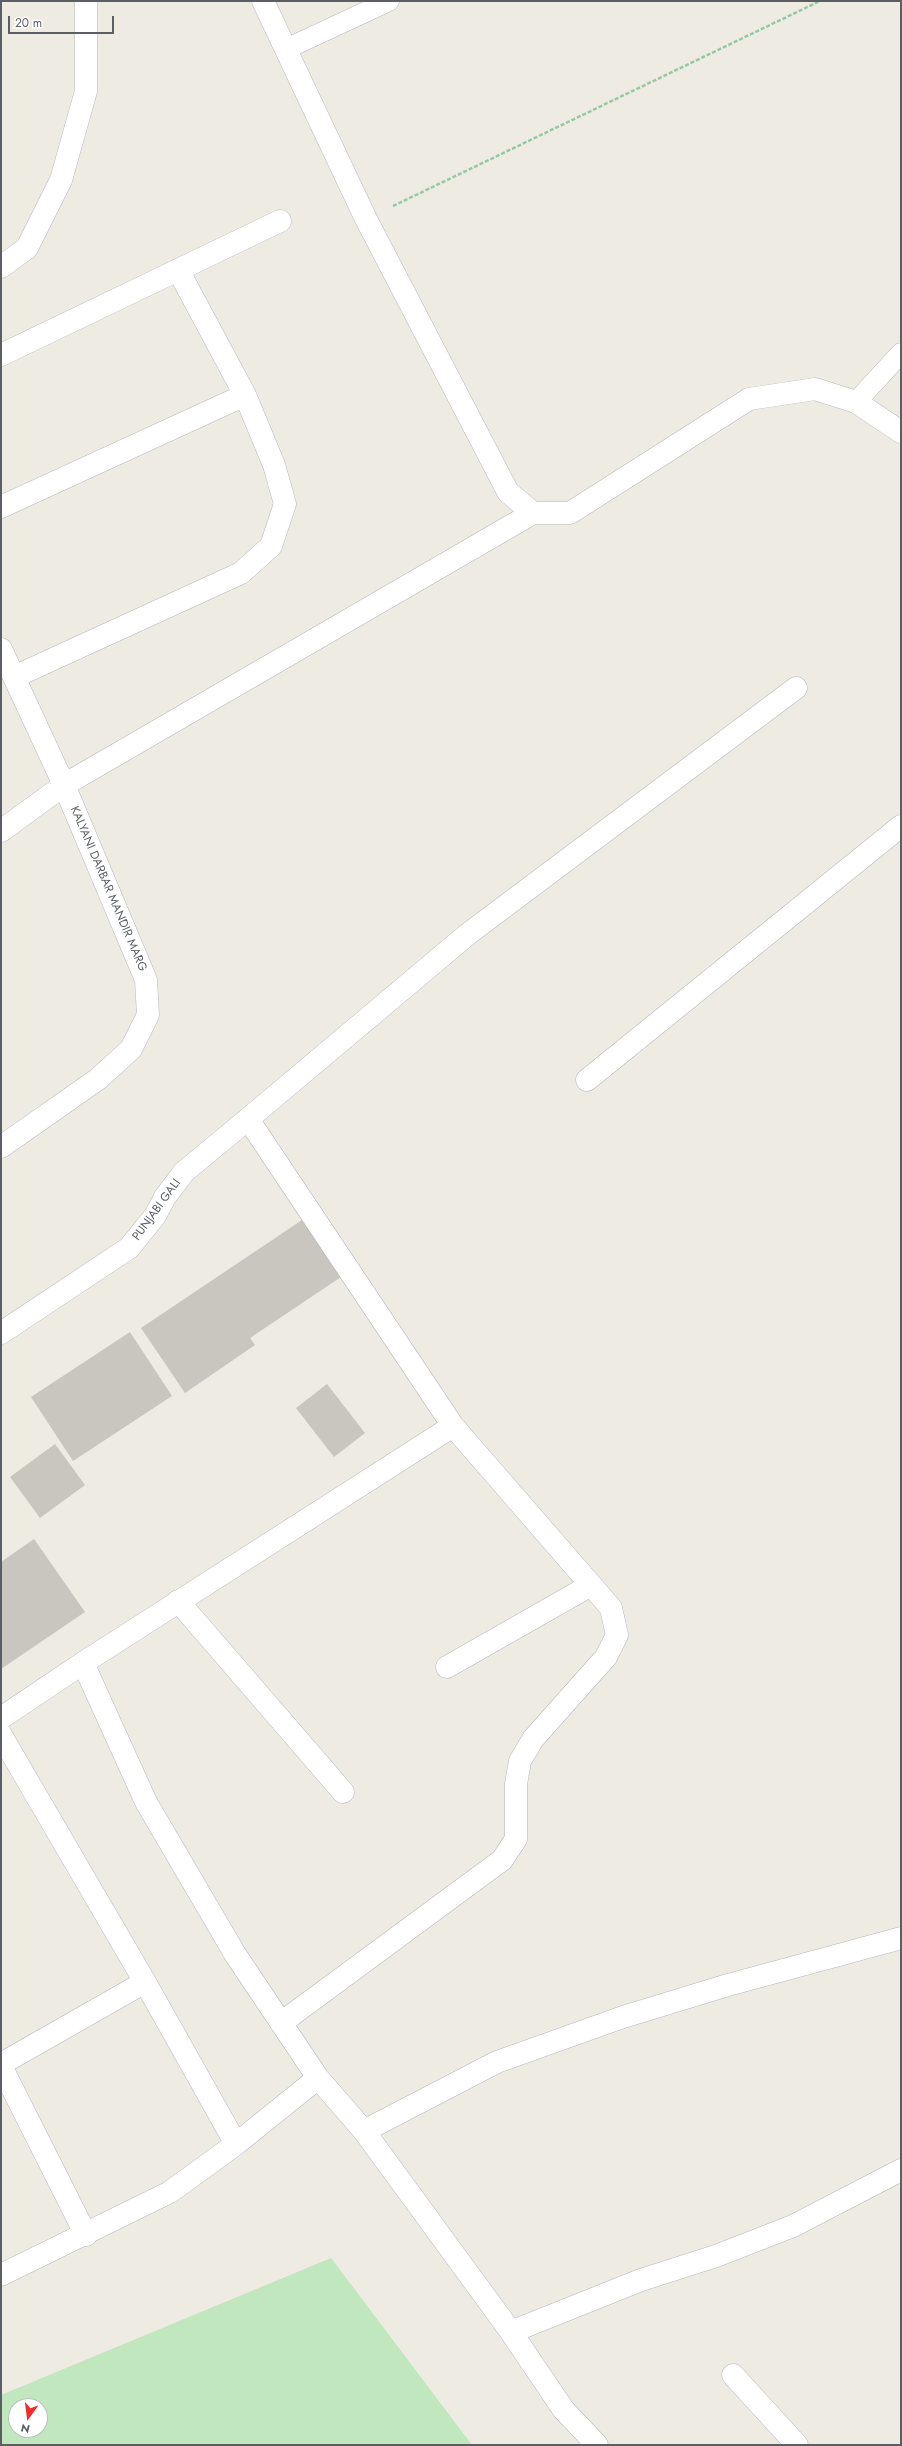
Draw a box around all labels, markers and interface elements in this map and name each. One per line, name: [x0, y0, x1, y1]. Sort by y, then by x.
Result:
scale bar: [10, 8, 116, 34]
text: 20 m: [15, 14, 42, 32]
street label: KALYANI DARBAR MANDIR MARG: [67, 804, 149, 974]
street label: PUNJABI GALI: [130, 1176, 184, 1244]
north arrow: [8, 2398, 48, 2438]
text: N: [19, 2420, 32, 2437]

